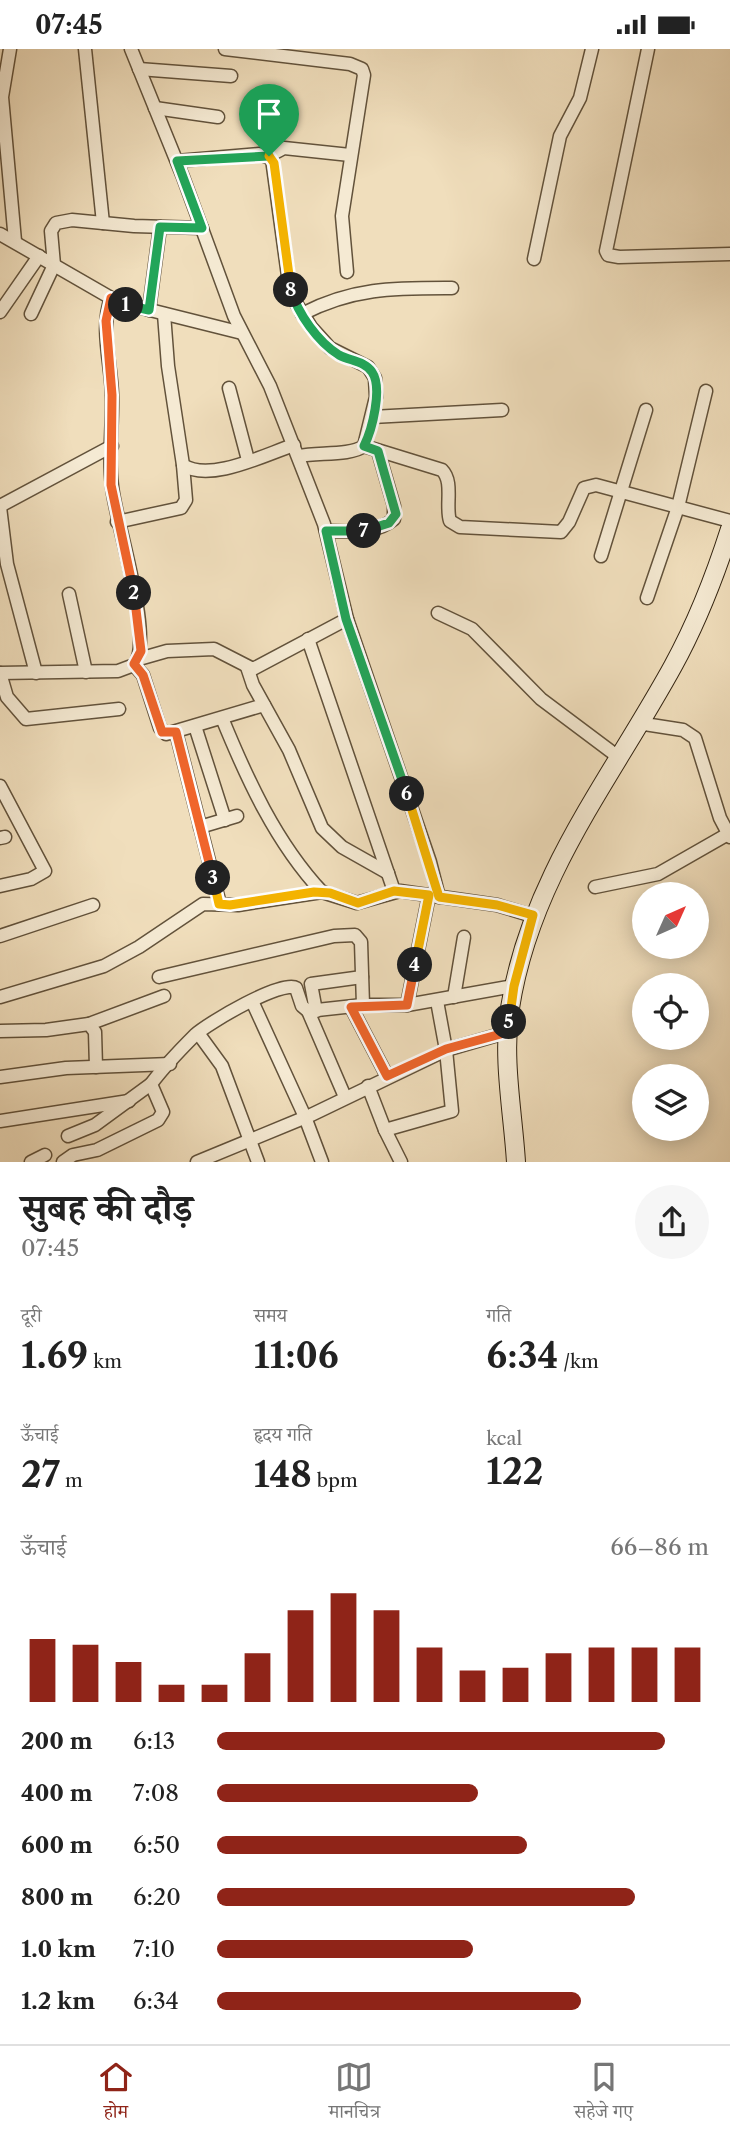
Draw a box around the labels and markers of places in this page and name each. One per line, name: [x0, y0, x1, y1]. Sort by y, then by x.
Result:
pin: [239, 84, 299, 156]
pin: 8: [274, 273, 308, 307]
pin: 1: [108, 287, 144, 323]
pin: 7: [346, 513, 382, 549]
pin: 2: [116, 575, 152, 611]
pin: 6: [390, 777, 424, 811]
pin: 3: [196, 861, 230, 895]
pin: 4: [398, 947, 432, 983]
pin: 5: [491, 1005, 526, 1039]

